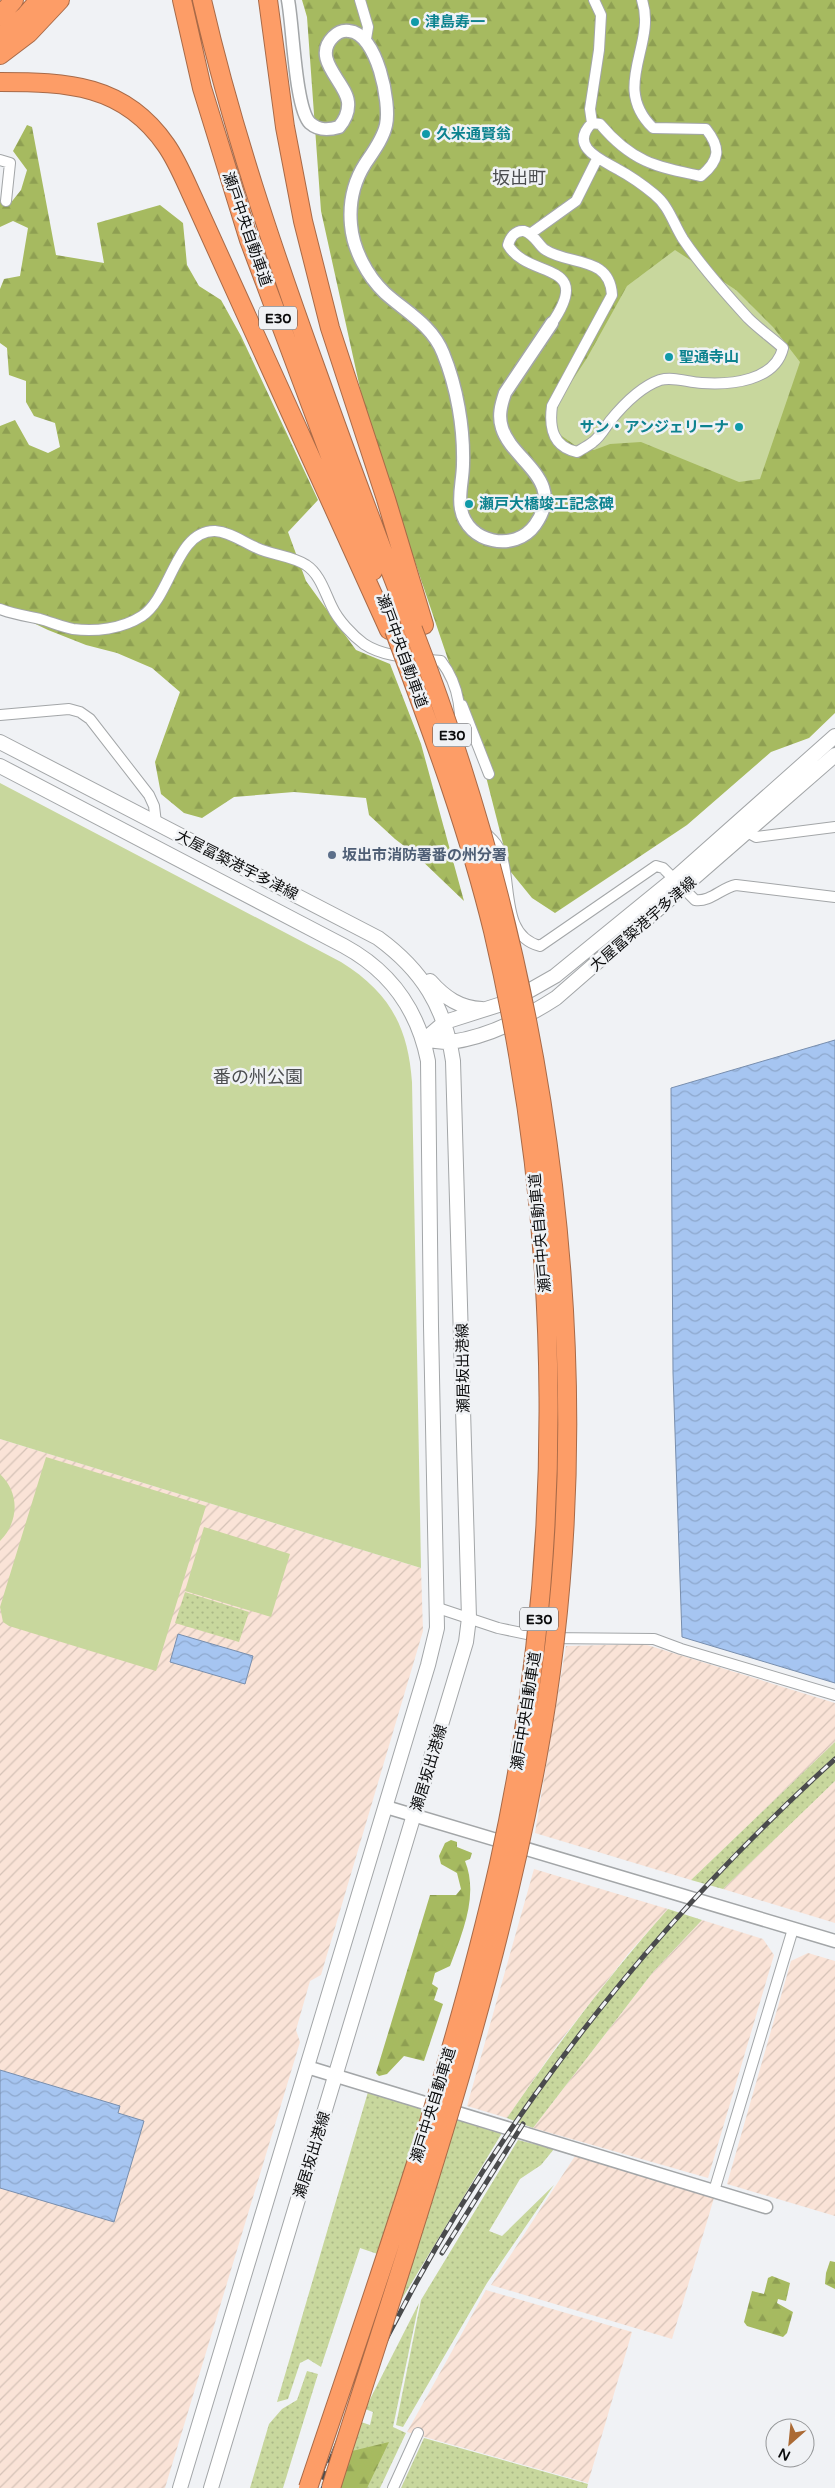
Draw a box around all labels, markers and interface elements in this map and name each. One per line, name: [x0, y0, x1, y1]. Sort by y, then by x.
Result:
place label: 津島寿一: [425, 13, 485, 31]
marker: 津島寿一: [409, 16, 421, 28]
place label: 久米通賢翁: [436, 125, 511, 143]
marker: 久米通賢翁: [420, 128, 432, 140]
district label: 坂出町: [492, 167, 546, 189]
street label: 瀬戸中央自動車道: [219, 169, 275, 289]
road number: E30: [259, 306, 297, 330]
place label: 聖通寺山: [679, 348, 739, 366]
marker: 聖通寺山: [663, 351, 675, 363]
place label: サン・アンジェリーナ: [580, 418, 729, 436]
marker: サン・アンジェリーナ: [733, 421, 745, 433]
place label: 瀬戸大橋竣工記念碑: [479, 495, 614, 513]
marker: 瀬戸大橋竣工記念碑: [463, 498, 475, 510]
street label: 瀬戸中央自動車道: [373, 592, 431, 710]
road number: E30: [433, 724, 471, 746]
street label: 大屋冨築港宇多津線: [173, 826, 301, 904]
place label: 坂出市消防署番の州分署: [342, 846, 507, 864]
marker: 坂出市消防署番の州分署: [326, 849, 338, 861]
street label: 大屋冨築港宇多津線: [586, 873, 700, 975]
district label: 番の州公園: [213, 1066, 303, 1088]
street label: 瀬戸中央自動車道: [526, 1172, 554, 1294]
street label: 瀬居坂出港線: [453, 1323, 473, 1413]
road number: E30: [520, 1608, 558, 1630]
street label: 瀬戸中央自動車道: [508, 1650, 544, 1772]
street label: 瀬居坂出港線: [407, 1722, 451, 1814]
street label: 瀬戸中央自動車道: [407, 2045, 459, 2165]
street label: 瀬居坂出港線: [290, 2109, 334, 2201]
north arrow: [765, 2418, 815, 2468]
text: N: [775, 2444, 793, 2464]

